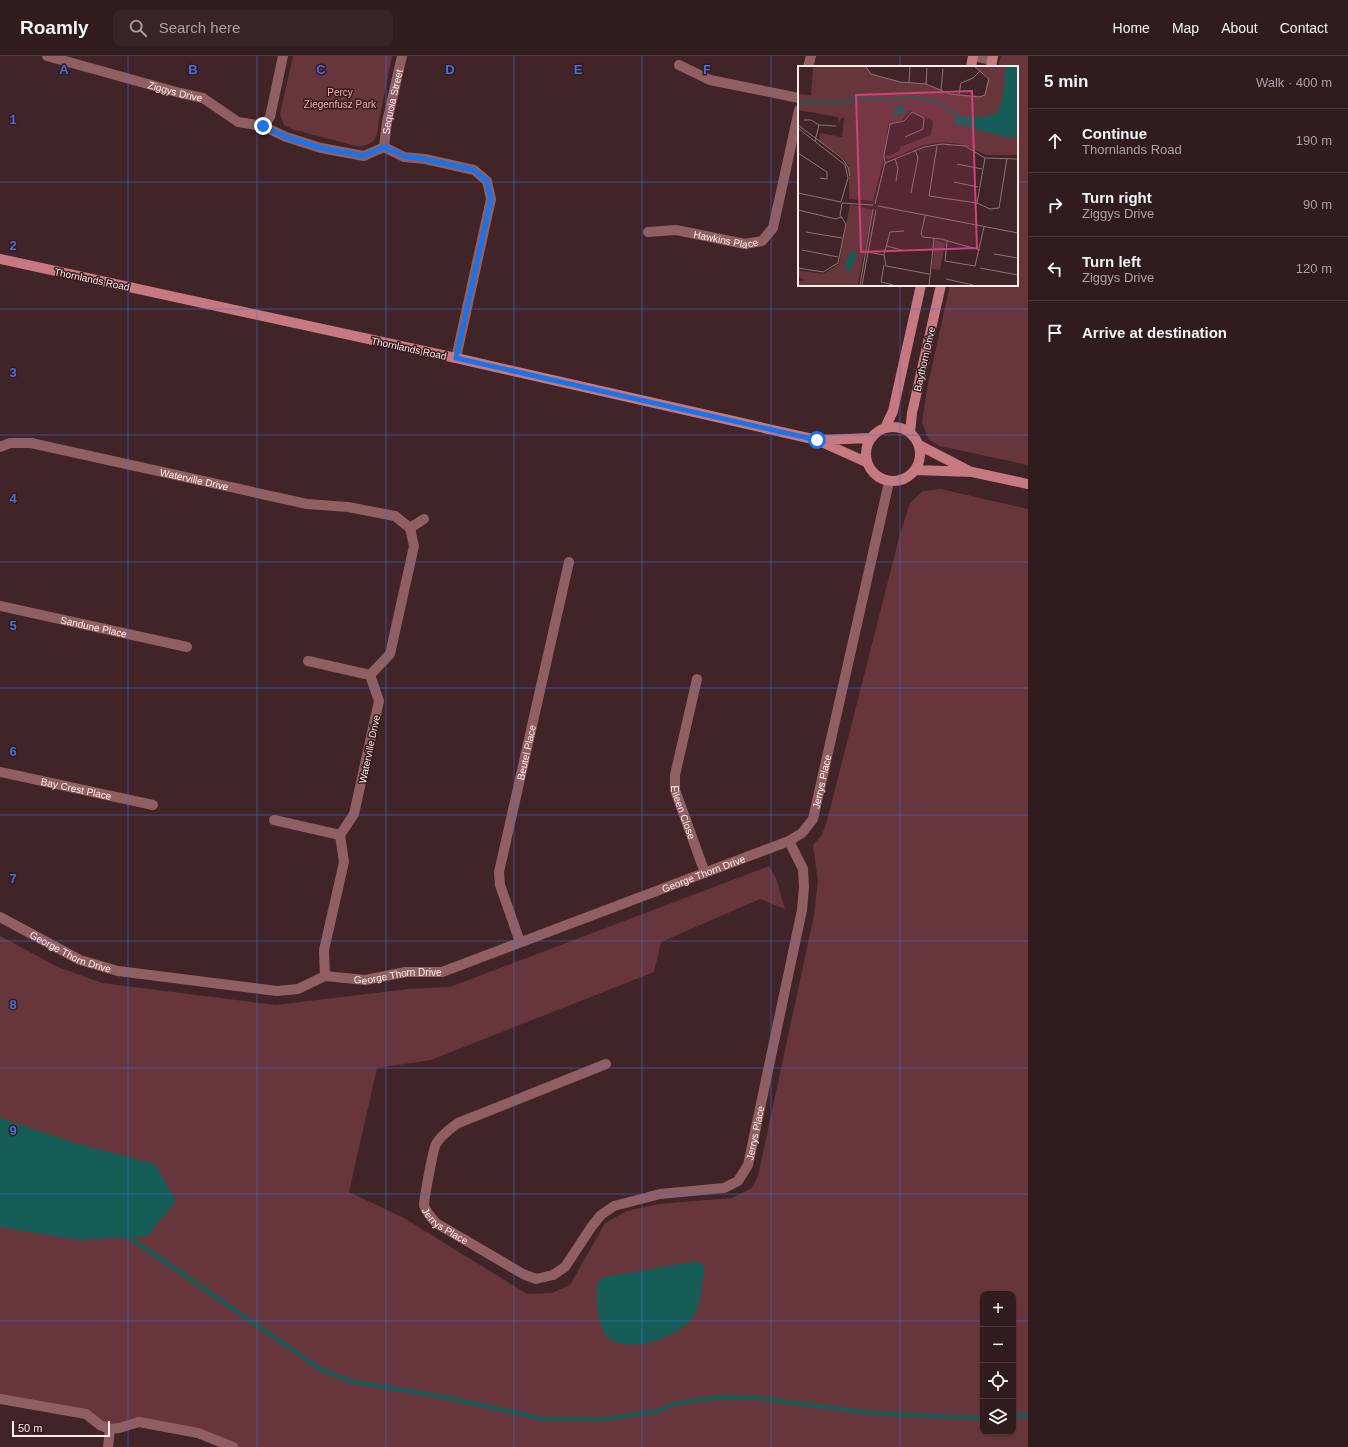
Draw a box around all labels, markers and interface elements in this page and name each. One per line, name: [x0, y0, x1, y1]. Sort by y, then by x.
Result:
search box: [113, 10, 393, 46]
text: Roamly: [20, 17, 89, 38]
icon: search: [127, 17, 149, 39]
text: Search here: [159, 19, 240, 36]
text: Home: [1113, 20, 1150, 36]
text: Map: [1172, 20, 1199, 36]
text: About: [1221, 20, 1258, 36]
text: Contact: [1280, 20, 1328, 36]
text: A: [59, 62, 69, 77]
text: B: [188, 62, 198, 77]
text: C: [316, 62, 326, 77]
text: D: [445, 62, 455, 77]
text: E: [574, 62, 583, 77]
text: F: [703, 62, 711, 77]
inset map: [798, 66, 1018, 286]
street label: Sequoia Street: [381, 68, 405, 135]
text: 5 min: [1044, 72, 1088, 91]
text: Walk · 400 m: [1256, 75, 1332, 90]
street label: Ziggys Drive: [147, 79, 204, 104]
park label: Percy Ziegenfusz Park: [304, 87, 377, 110]
text: 1: [9, 112, 17, 127]
route end: [254, 117, 272, 135]
text: Continue: [1082, 125, 1147, 142]
icon: ahead: [1044, 130, 1066, 152]
text: 190 m: [1296, 133, 1332, 148]
text: Thornlands Road: [1082, 142, 1182, 157]
text: Turn right: [1082, 189, 1152, 206]
icon: right: [1044, 194, 1066, 216]
text: 90 m: [1303, 197, 1332, 212]
text: Ziggys Drive: [1082, 206, 1154, 221]
street label: Hawkins Place: [693, 229, 760, 251]
text: 2: [9, 238, 17, 253]
text: Turn left: [1082, 253, 1141, 270]
icon: left: [1044, 258, 1066, 280]
text: 120 m: [1296, 261, 1332, 276]
street label: Thornlands Road: [53, 266, 131, 293]
text: Ziggys Drive: [1082, 270, 1154, 285]
icon: arrive: [1044, 322, 1066, 344]
text: Arrive at destination: [1082, 324, 1227, 341]
street label: Baythorn Drive: [912, 325, 937, 393]
street label: Thornlands Road: [370, 335, 448, 362]
text: 3: [9, 365, 17, 380]
route start: [808, 431, 826, 449]
street label: Waterville Drive: [159, 467, 230, 493]
text: 4: [9, 491, 17, 506]
street label: Sandune Place: [59, 614, 128, 640]
text: 5: [9, 618, 17, 633]
street label: Waterville Drive: [357, 713, 382, 784]
street label: Beutel Place: [515, 724, 538, 781]
text: 6: [9, 744, 17, 759]
street label: Jerrys Place: [811, 753, 833, 810]
street label: Bay Crest Place: [40, 776, 113, 802]
street label: Eileen Close: [669, 785, 697, 841]
street label: George Thorn Drive: [660, 853, 747, 895]
text: 7: [9, 871, 17, 886]
street label: George Thorn Drive: [28, 929, 113, 975]
street label: George Thorn Drive: [353, 967, 442, 986]
text: 8: [9, 997, 17, 1012]
street label: Jerrys Place: [744, 1104, 766, 1161]
text: 9: [9, 1123, 17, 1138]
street label: Jerrys Place: [420, 1206, 470, 1247]
map controls: [980, 1291, 1016, 1435]
button: +: [980, 1291, 1016, 1327]
button: −: [980, 1327, 1016, 1363]
button: locate: [980, 1363, 1016, 1399]
button: layers: [980, 1399, 1016, 1435]
scale bar: [12, 1419, 110, 1438]
text: 50 m: [18, 1422, 42, 1434]

